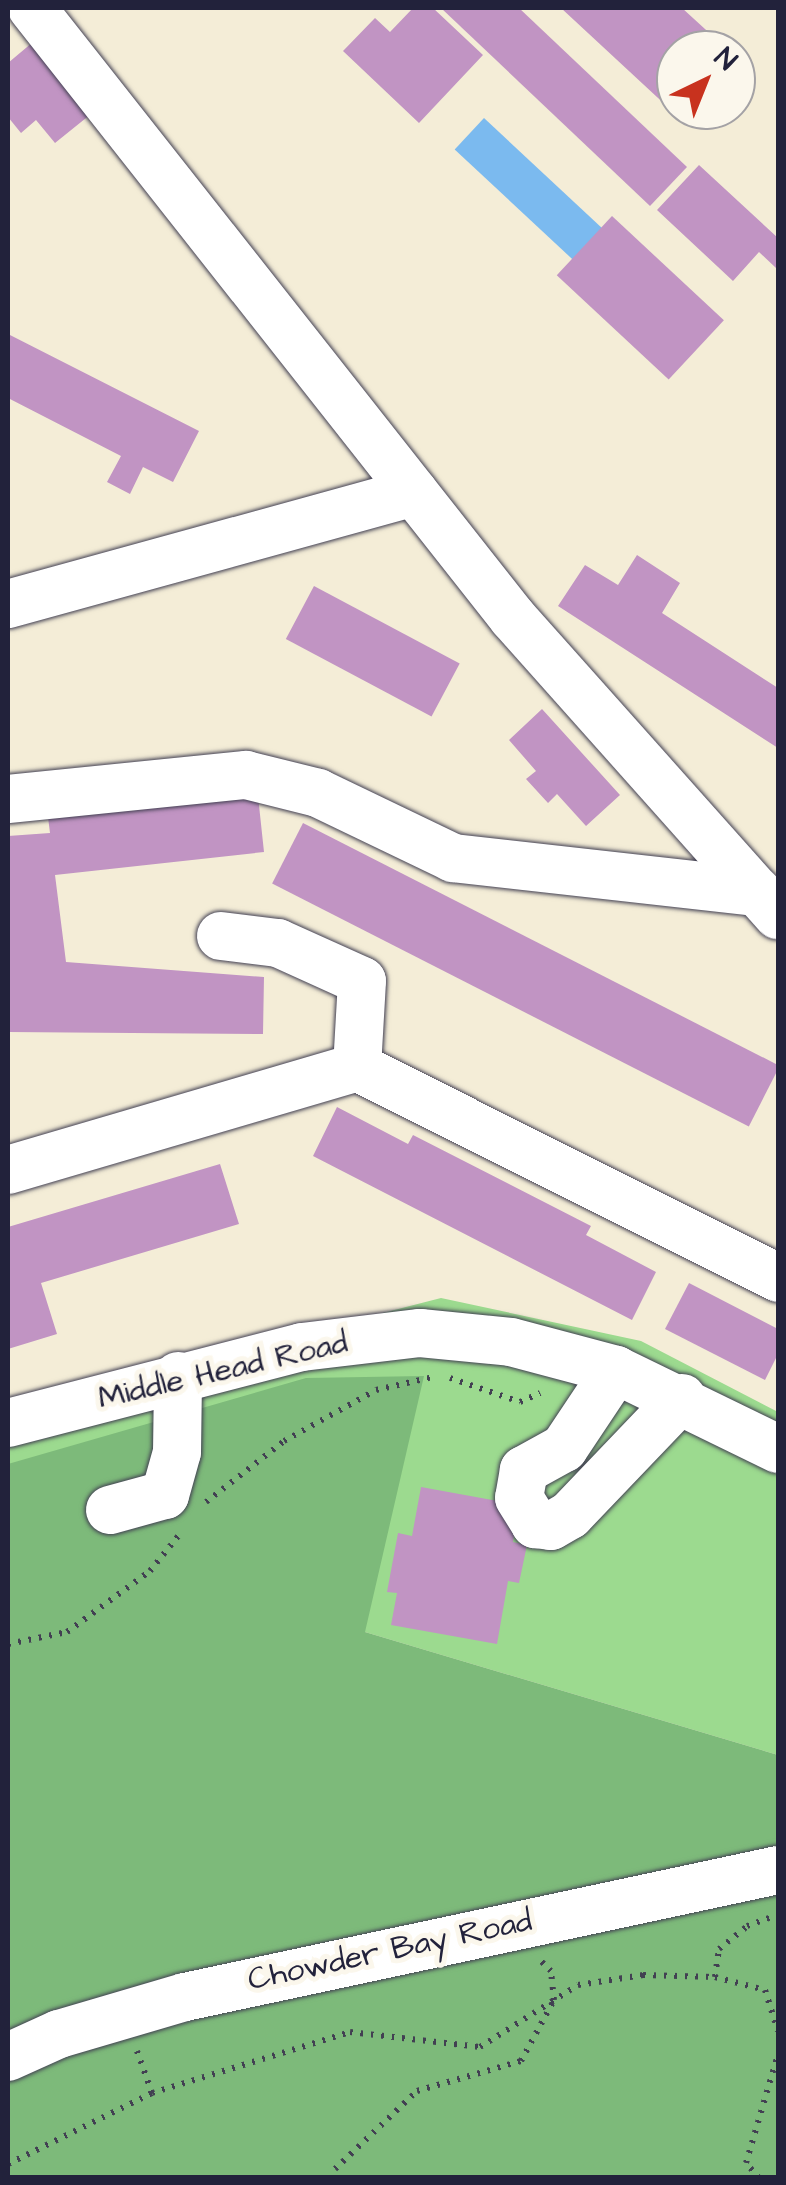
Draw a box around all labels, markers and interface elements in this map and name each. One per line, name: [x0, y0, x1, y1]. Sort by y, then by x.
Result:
north arrow: [656, 30, 756, 130]
text: N: [706, 39, 745, 79]
street label: Middle Head Road: [94, 1324, 352, 1418]
street label: Chowder Bay Road: [244, 1902, 536, 2000]

